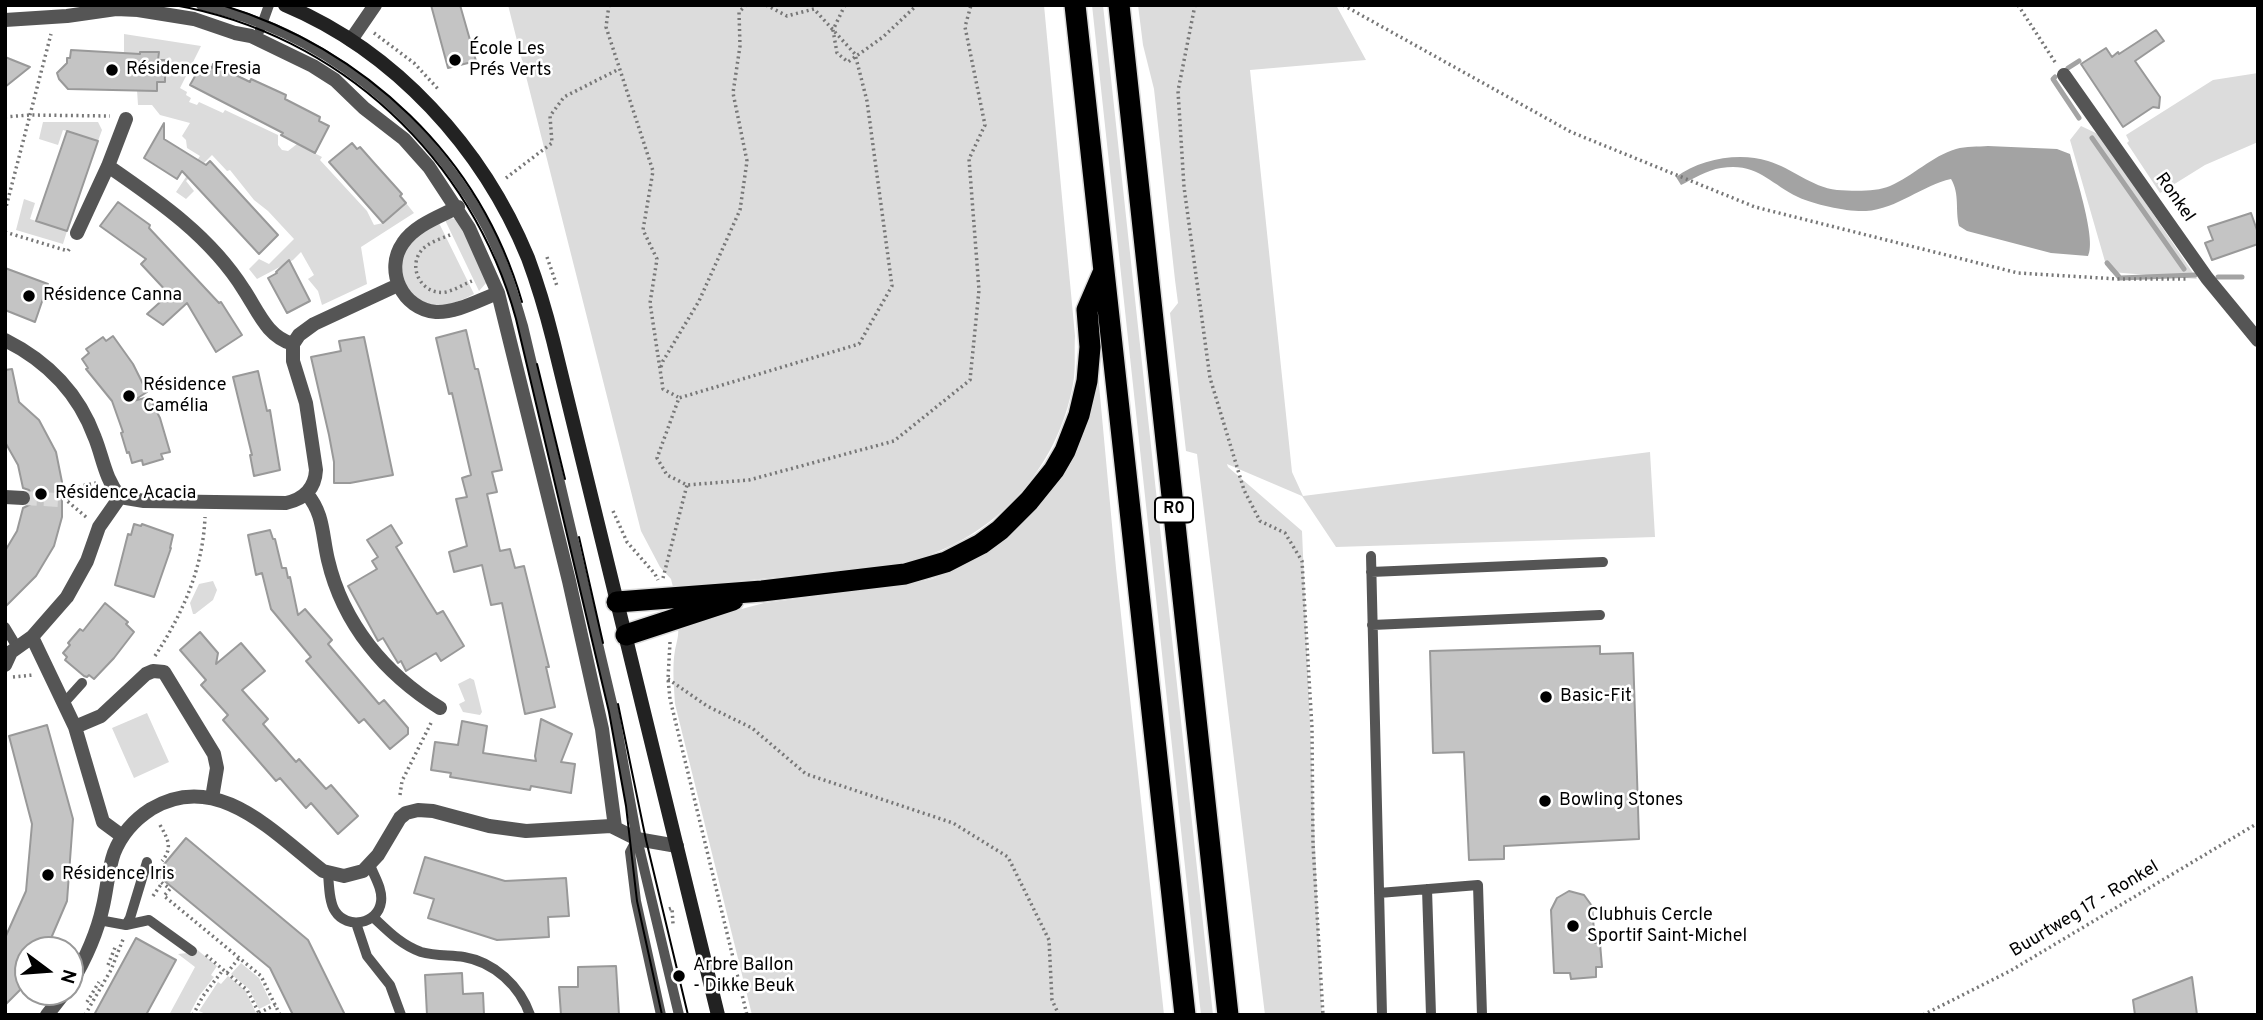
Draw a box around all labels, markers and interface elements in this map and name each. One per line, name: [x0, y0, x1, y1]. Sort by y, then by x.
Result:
place label: École Les Prés Verts: [469, 39, 551, 82]
marker: École Les Prés Verts: [447, 52, 463, 68]
place label: Résidence Fresia: [126, 59, 261, 81]
marker: Résidence Fresia: [104, 62, 120, 78]
street label: Ronkel: [2149, 169, 2199, 227]
place label: Résidence Canna: [43, 285, 182, 307]
marker: Résidence Canna: [21, 288, 37, 304]
place label: Résidence Camélia: [143, 375, 226, 418]
marker: Résidence Camélia: [121, 388, 137, 404]
place label: Résidence Acacia: [55, 483, 196, 505]
marker: Résidence Acacia: [33, 486, 49, 502]
road number: R0: [1155, 498, 1193, 523]
place label: Basic-Fit: [1560, 686, 1632, 708]
marker: Basic-Fit: [1538, 689, 1554, 705]
place label: Bowling Stones: [1559, 790, 1683, 812]
marker: Bowling Stones: [1537, 793, 1553, 809]
street label: Buurtweg 17 - Ronkel: [2007, 857, 2163, 963]
place label: Résidence Iris: [62, 864, 175, 886]
marker: Résidence Iris: [40, 867, 56, 883]
place label: Clubhuis Cercle Sportif Saint-Michel: [1587, 905, 1747, 948]
marker: Clubhuis Cercle Sportif Saint-Michel: [1565, 918, 1581, 934]
north arrow: [14, 936, 84, 1006]
place label: Arbre Ballon - Dikke Beuk: [693, 955, 795, 998]
text: N: [54, 966, 81, 986]
marker: Arbre Ballon - Dikke Beuk: [671, 968, 687, 984]

